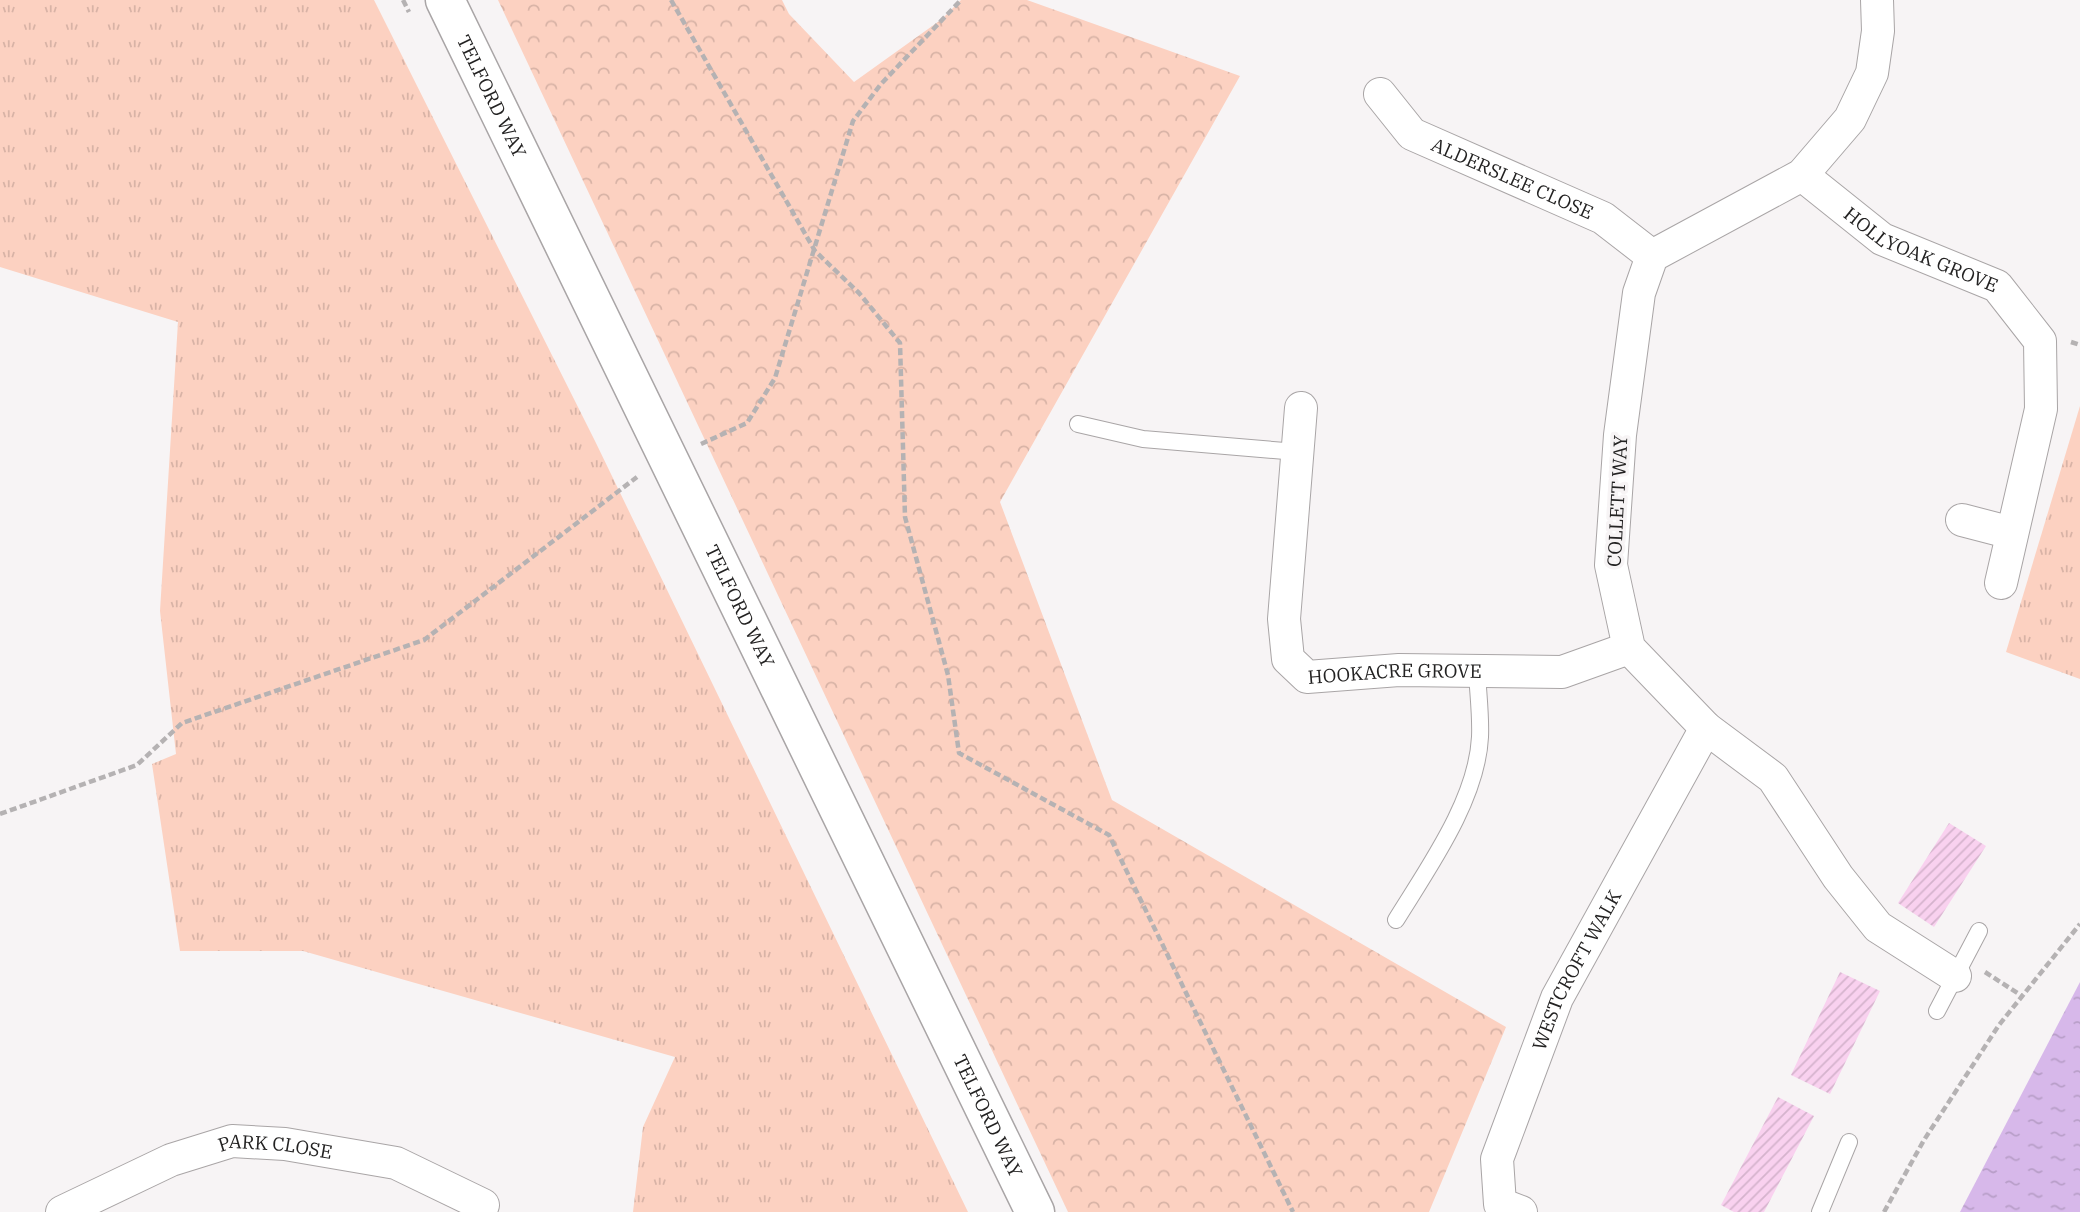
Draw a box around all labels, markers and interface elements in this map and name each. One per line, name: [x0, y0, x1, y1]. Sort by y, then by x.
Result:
street label: TELFORD WAY: [452, 31, 532, 161]
street label: ALDERSLEE CLOSE: [1428, 132, 1597, 224]
street label: HOLLYOAK GROVE: [1839, 201, 2002, 297]
street label: COLLETT WAY: [1602, 435, 1632, 567]
street label: TELFORD WAY: [700, 541, 780, 671]
street label: HOOKACRE GROVE: [1307, 658, 1482, 689]
street label: WESTCROFT WALK: [1527, 885, 1627, 1053]
street label: TELFORD WAY: [948, 1051, 1028, 1181]
street label: PARK CLOSE: [215, 1129, 334, 1164]

